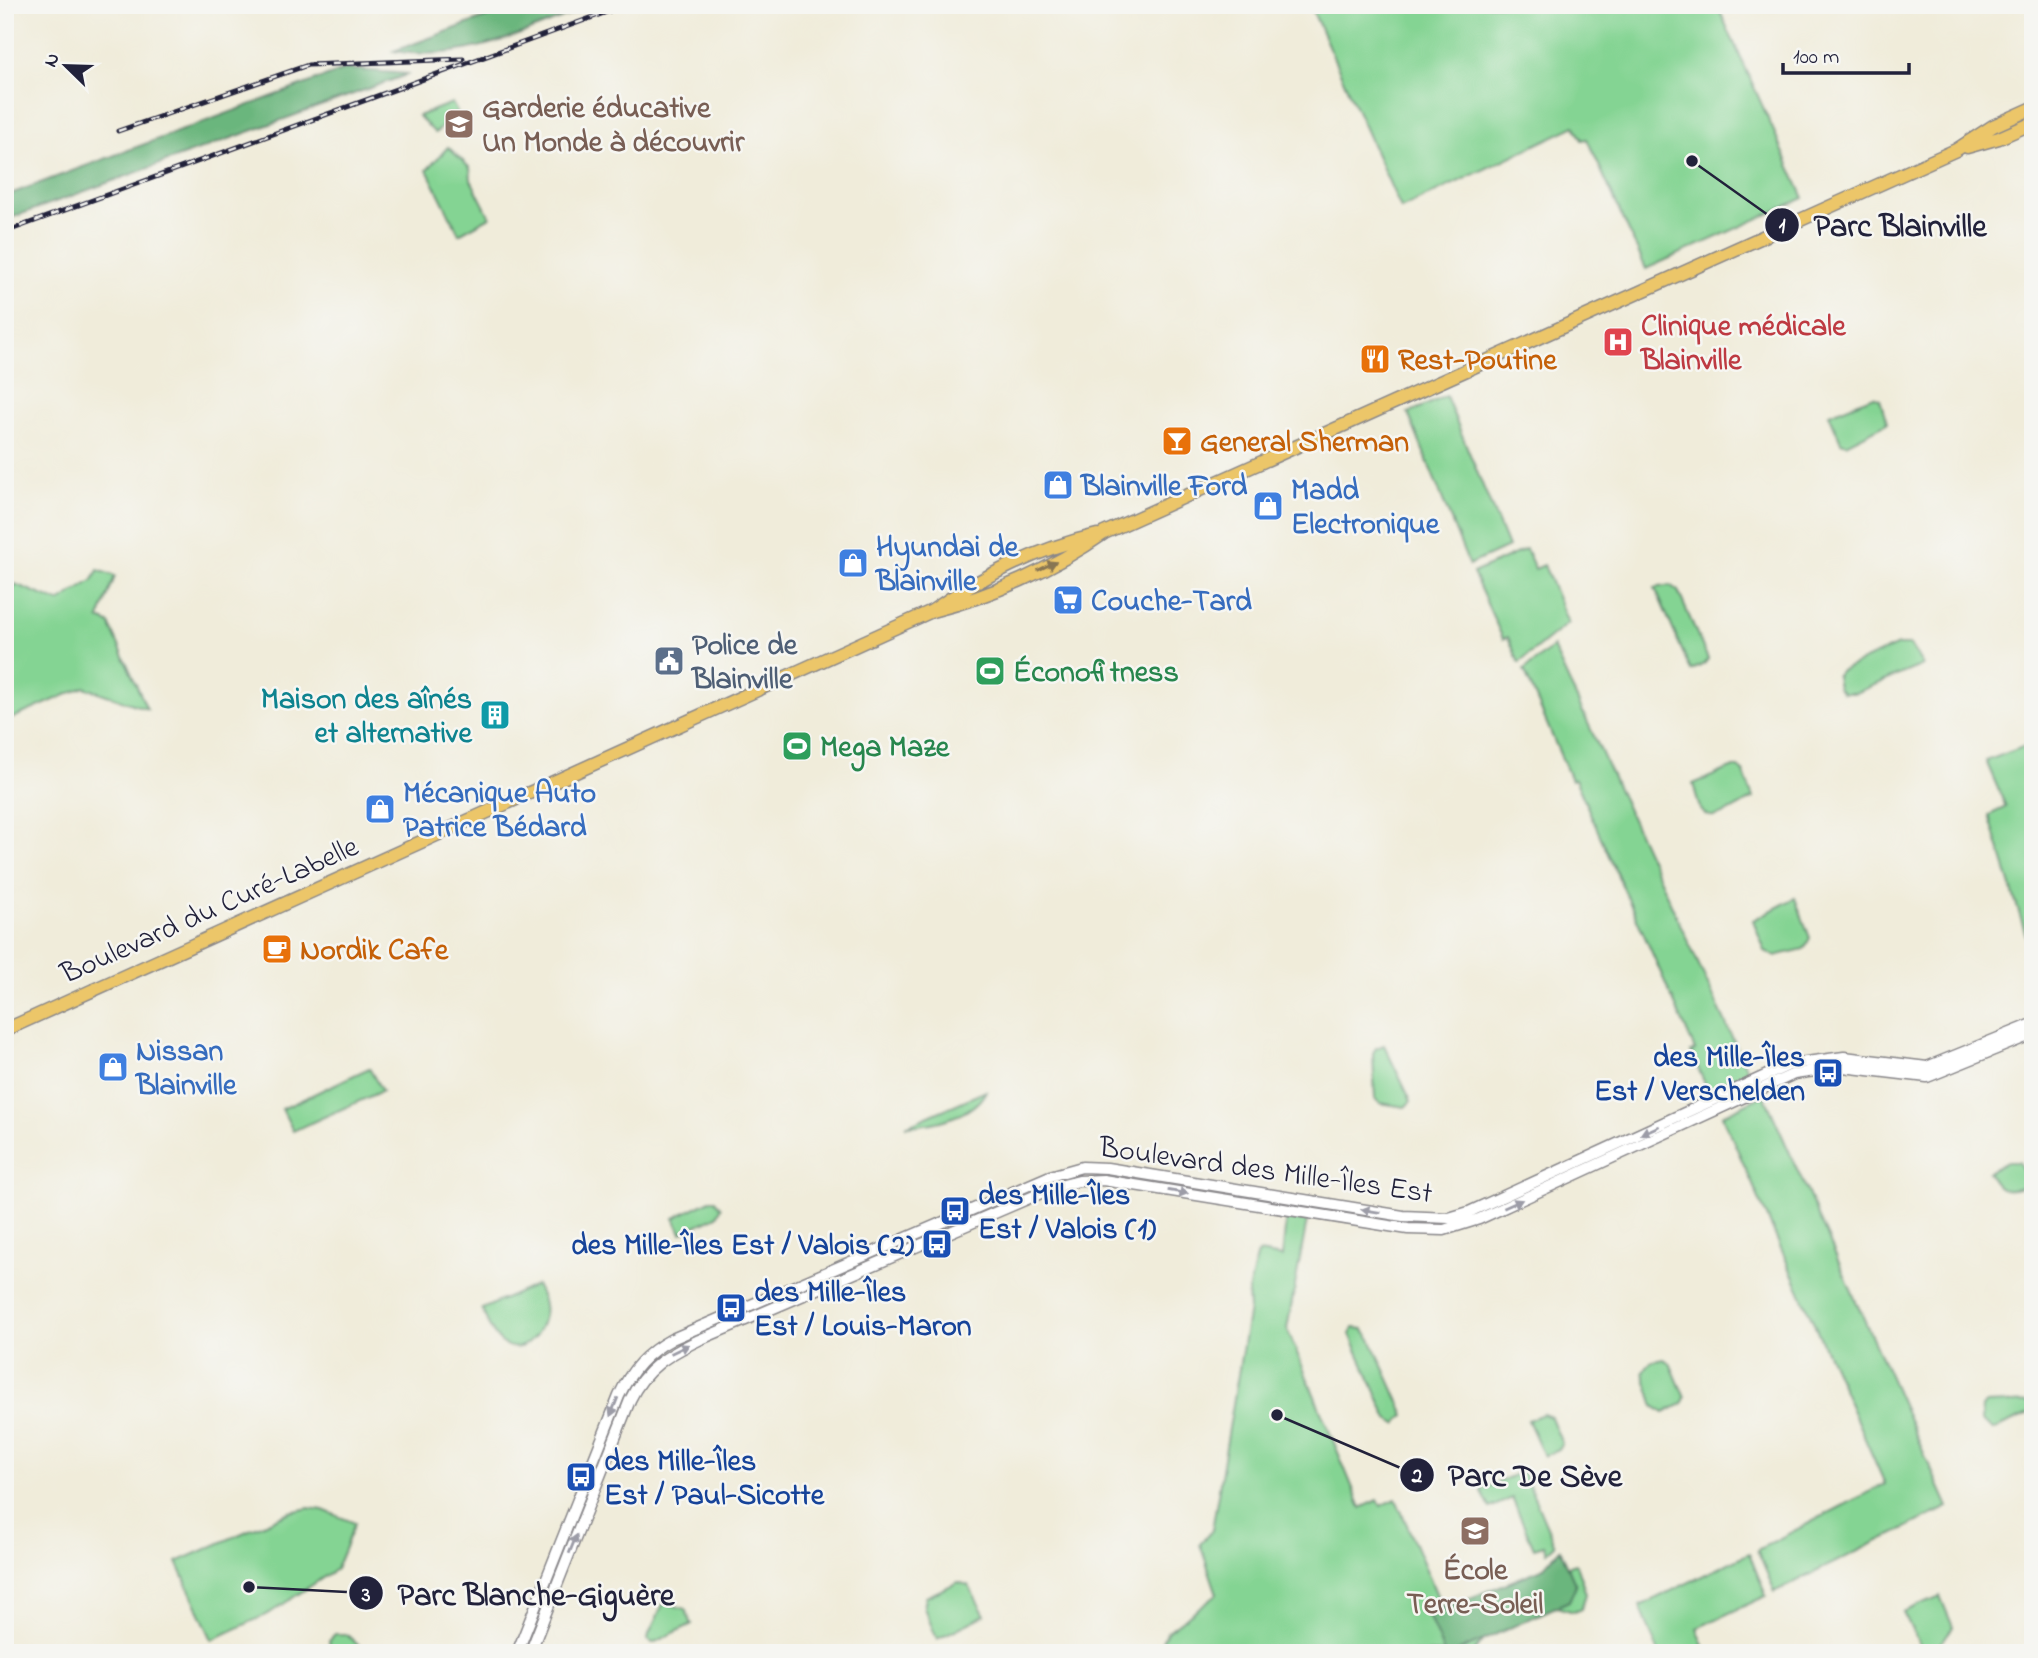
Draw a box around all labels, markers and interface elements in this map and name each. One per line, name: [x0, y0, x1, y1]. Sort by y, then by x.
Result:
north arrow: [32, 32, 102, 102]
scale bar: [1783, 32, 1909, 76]
text: 100 m: [1793, 43, 1839, 73]
text: N: [38, 49, 68, 72]
place label: Garderie éducative Un Monde à découvrir: [482, 88, 745, 166]
school or university icon: Garderie éducative Un Monde à découvrir: [442, 107, 476, 141]
callout: Parc Blainville: [1765, 198, 2001, 251]
text: Parc Blainville: [1813, 205, 1988, 252]
text: 1: [1779, 212, 1786, 242]
place label: Clinique médicale Blainville: [1639, 306, 1847, 384]
hospital icon: Clinique médicale Blainville: [1601, 325, 1635, 359]
place label: Rest-Poutine: [1398, 340, 1558, 384]
restaurant icon: Rest-Poutine: [1358, 342, 1392, 376]
place label: General Sherman: [1200, 422, 1409, 466]
bar icon: General Sherman: [1160, 424, 1194, 458]
place label: Blainville Ford: [1079, 466, 1247, 510]
shop icon: Blainville Ford: [1041, 468, 1075, 502]
place label: Madd Electronique: [1291, 470, 1441, 548]
shop icon: Madd Electronique: [1251, 489, 1285, 523]
place label: Hyundai de Blainville: [874, 527, 1020, 605]
shop icon: Hyundai de Blainville: [836, 546, 870, 580]
one-way arrow: [1037, 560, 1057, 572]
place label: Couche-Tard: [1091, 581, 1252, 625]
supermarket icon: Couche-Tard: [1051, 583, 1085, 617]
place label: Police de Blainville: [690, 625, 799, 703]
public building icon: Police de Blainville: [652, 644, 686, 678]
place label: Éconofitness: [1013, 652, 1179, 696]
sports icon: Éconofitness: [973, 654, 1007, 688]
place label: Maison des aînés et alternative: [261, 679, 474, 757]
building icon: Maison des aînés et alternative: [478, 698, 512, 732]
place label: Mega Maze: [820, 727, 951, 772]
sports icon: Mega Maze: [780, 729, 814, 763]
place label: Mécanique Auto Patrice Bédard: [403, 773, 596, 851]
shop icon: Mécanique Auto Patrice Bédard: [363, 792, 397, 826]
street label: Boulevard du Curé-Labelle: [53, 826, 367, 998]
place label: Nordik Cafe: [300, 930, 450, 974]
cafe icon: Nordik Cafe: [260, 932, 294, 966]
place label: Nissan Blainville: [134, 1031, 238, 1109]
place label: des Mille-Îles Est / Verschelden: [1594, 1037, 1805, 1115]
shop icon: Nissan Blainville: [96, 1050, 130, 1084]
bus stop icon: des Mille-Îles Est / Verschelden: [1811, 1056, 1845, 1090]
one-way arrow: [1640, 1124, 1660, 1136]
street label: Boulevard des Mille-Îles Est: [1095, 1127, 1435, 1217]
place label: des Mille-Îles Est / Valois (1): [978, 1175, 1156, 1253]
one-way arrow: [1167, 1187, 1189, 1198]
bus stop icon: des Mille-Îles Est / Valois (1): [938, 1194, 972, 1228]
one-way arrow: [1503, 1198, 1524, 1209]
one-way arrow: [1360, 1205, 1382, 1216]
place label: des Mille-Îles Est / Valois (2): [571, 1225, 914, 1269]
bus stop icon: des Mille-Îles Est / Valois (2): [920, 1227, 954, 1261]
place label: des Mille-Îles Est / Louis-Maron: [754, 1272, 972, 1350]
bus stop icon: des Mille-Îles Est / Louis-Maron: [714, 1291, 748, 1325]
one-way arrow: [670, 1344, 690, 1355]
one-way arrow: [609, 1397, 620, 1418]
place label: des Mille-Îles Est / Paul-Sicotte: [604, 1441, 826, 1519]
callout: Parc De Sève: [1399, 1448, 1636, 1501]
text: Parc De Sève: [1448, 1455, 1624, 1502]
bus stop icon: des Mille-Îles Est / Paul-Sicotte: [564, 1460, 598, 1494]
text: 2: [1411, 1462, 1423, 1492]
school or university icon: École Terre-Soleil: [1458, 1514, 1492, 1548]
one-way arrow: [568, 1533, 579, 1554]
place label: École Terre-Soleil: [1407, 1550, 1543, 1628]
callout: Parc Blanche-Giguère: [349, 1567, 689, 1620]
text: Parc Blanche-Giguère: [398, 1574, 676, 1622]
text: 3: [361, 1581, 371, 1611]

